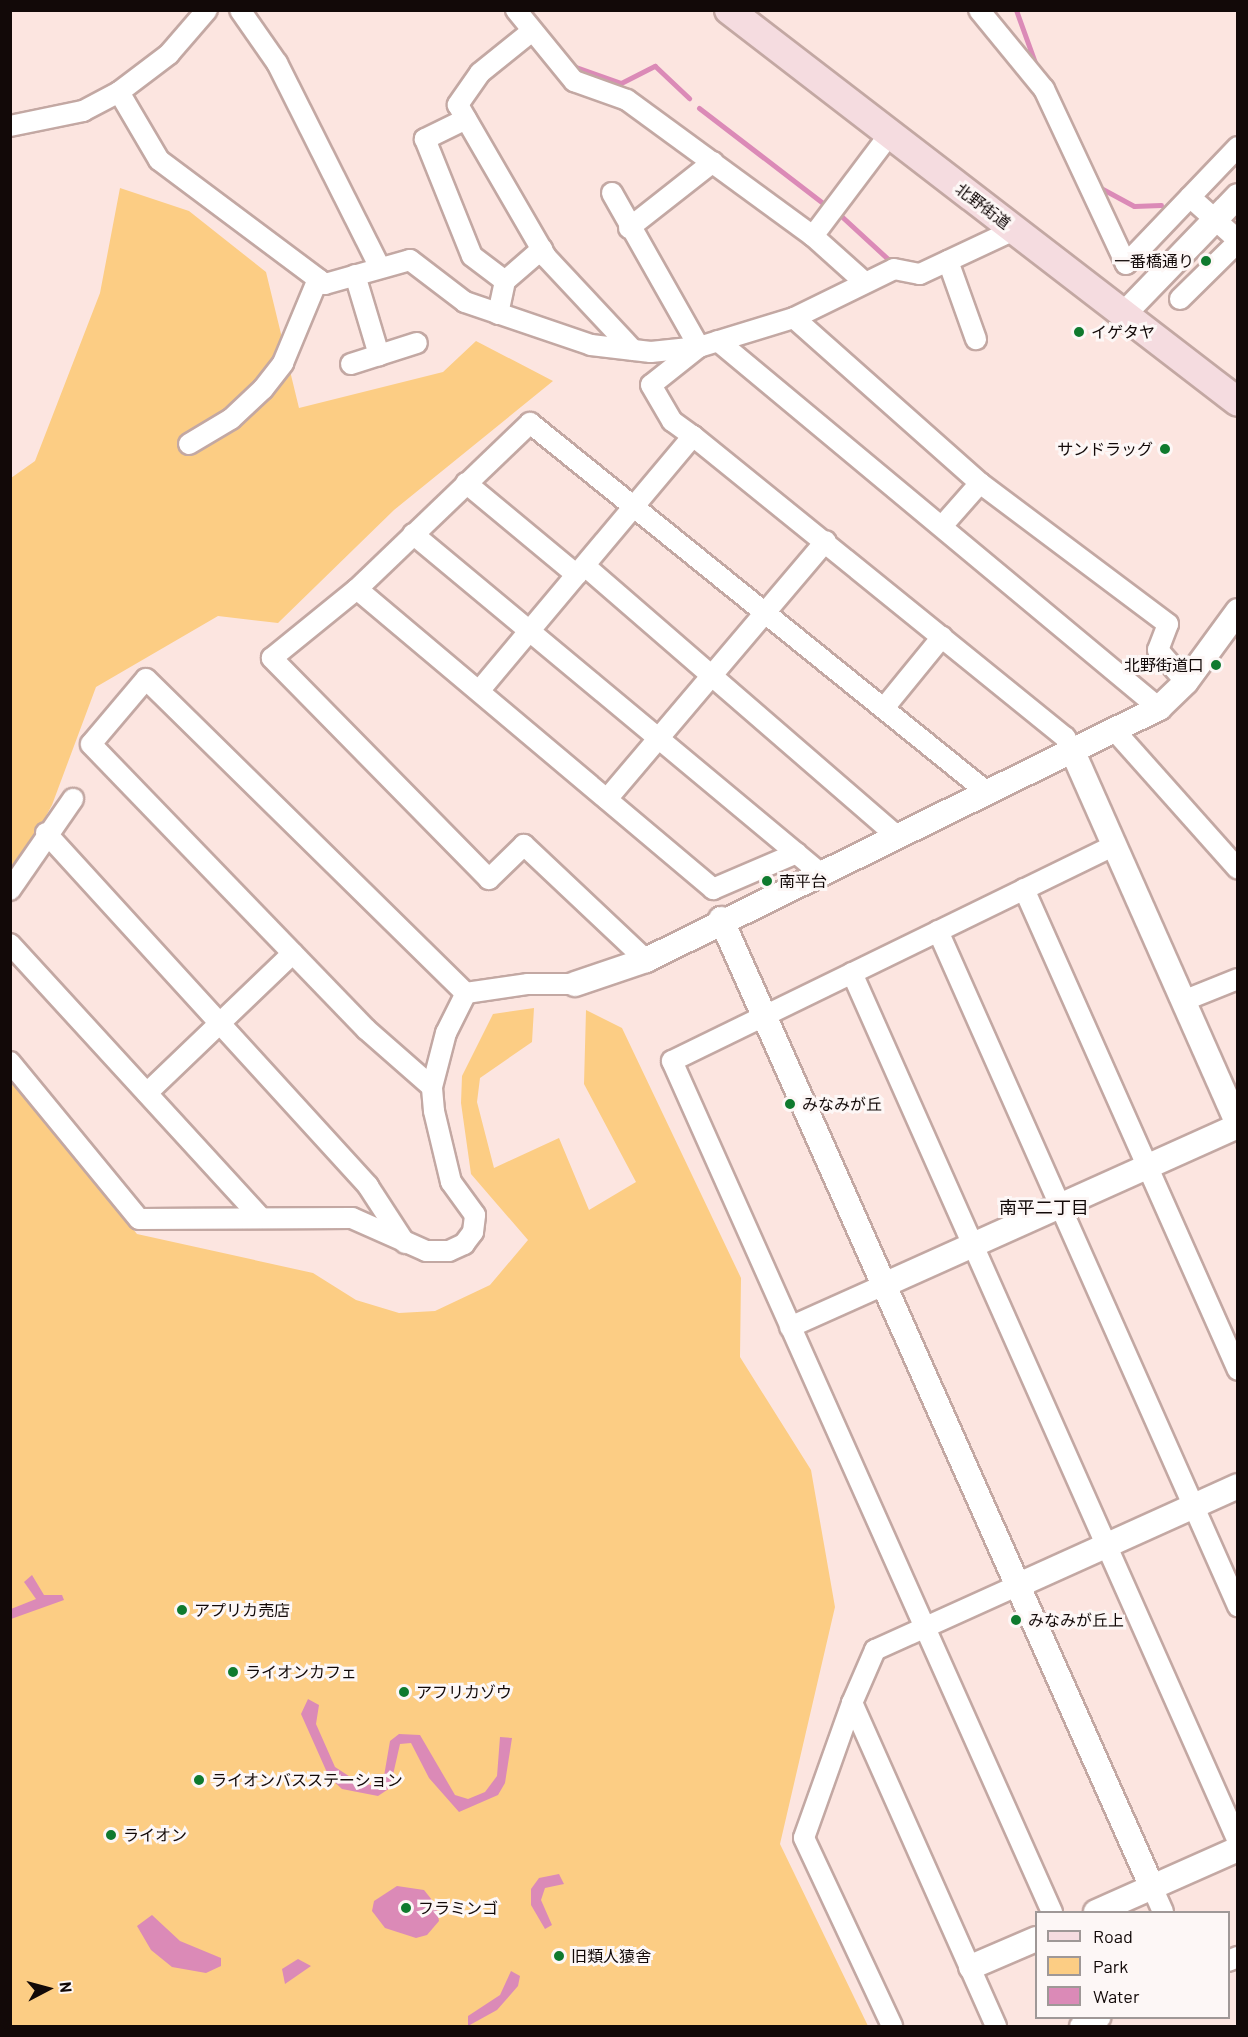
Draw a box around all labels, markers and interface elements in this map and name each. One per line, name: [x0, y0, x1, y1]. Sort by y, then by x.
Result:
street label: 北野街道: [952, 179, 1014, 233]
place label: 一番橋通り: [1114, 251, 1194, 271]
marker: 一番橋通り: [1199, 254, 1213, 268]
place label: イゲタヤ: [1091, 322, 1155, 342]
marker: イゲタヤ: [1072, 325, 1086, 339]
place label: サンドラッグ: [1057, 439, 1153, 459]
marker: サンドラッグ: [1158, 442, 1172, 456]
place label: 北野街道口: [1124, 655, 1204, 675]
marker: 北野街道口: [1209, 658, 1223, 672]
place label: 南平台: [779, 871, 827, 891]
marker: 南平台: [760, 874, 774, 888]
place label: みなみが丘: [802, 1094, 882, 1114]
marker: みなみが丘: [783, 1097, 797, 1111]
district label: 南平二丁目: [999, 1196, 1089, 1218]
place label: アプリカ売店: [194, 1600, 290, 1620]
marker: アプリカ売店: [175, 1603, 189, 1617]
place label: みなみが丘上: [1028, 1610, 1124, 1630]
marker: みなみが丘上: [1009, 1613, 1023, 1627]
place label: ライオンカフェ: [245, 1662, 357, 1682]
marker: ライオンカフェ: [226, 1665, 240, 1679]
place label: アフリカゾウ: [416, 1682, 512, 1702]
marker: アフリカゾウ: [397, 1685, 411, 1699]
place label: ライオンバスステーション: [211, 1770, 403, 1790]
marker: ライオンバスステーション: [192, 1773, 206, 1787]
place label: ライオン: [123, 1825, 187, 1845]
marker: ライオン: [104, 1828, 118, 1842]
place label: フラミンゴ: [418, 1898, 498, 1918]
marker: フラミンゴ: [399, 1901, 413, 1915]
legend: [1035, 1911, 1230, 2019]
text: Road: [1093, 1925, 1133, 1947]
place label: 旧類人猿舎: [571, 1946, 651, 1966]
marker: 旧類人猿舎: [552, 1949, 566, 1963]
text: Park: [1093, 1955, 1128, 1977]
north arrow: [18, 1959, 78, 2019]
text: N: [56, 1981, 76, 1993]
text: Water: [1093, 1985, 1140, 2007]

